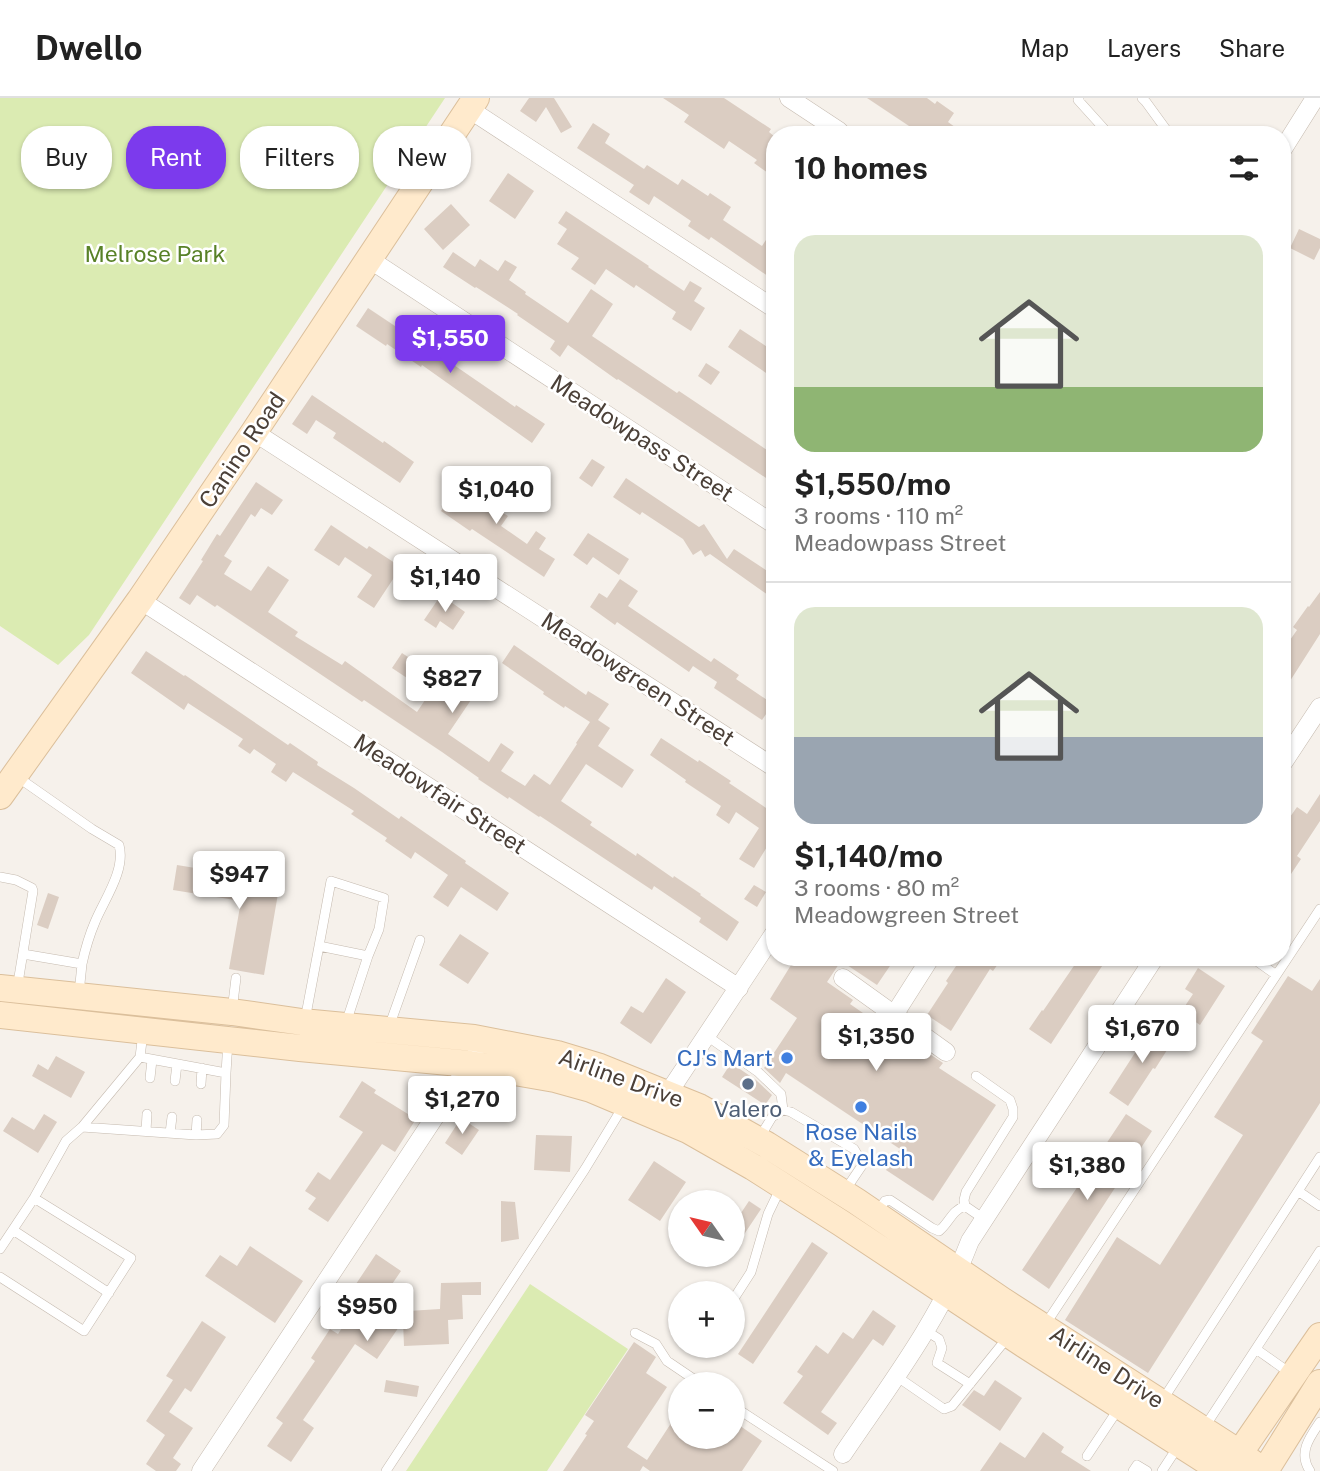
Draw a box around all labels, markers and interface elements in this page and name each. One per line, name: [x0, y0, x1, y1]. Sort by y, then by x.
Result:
text: Dwello: [35, 29, 143, 67]
text: Map: [1020, 34, 1069, 62]
text: Layers: [1107, 34, 1181, 62]
text: Share: [1219, 34, 1285, 62]
chip: Buy: [21, 126, 112, 189]
chip: Rent: [126, 126, 226, 189]
chip: Filters: [240, 126, 359, 189]
chip: New: [373, 126, 471, 189]
icon: filters: [1225, 149, 1263, 187]
text: 10 homes: [794, 150, 928, 186]
park label: Melrose Park: [85, 240, 226, 267]
icon: home: [966, 281, 1092, 407]
pin: $1,550: [393, 316, 507, 375]
text: $1,550: [411, 324, 489, 351]
street label: Meadowpass Street: [546, 368, 739, 507]
street label: Canino Road: [193, 387, 290, 513]
pin: $1,040: [439, 466, 553, 526]
text: $1,550/mo: [794, 466, 951, 502]
text: $1,040: [458, 475, 534, 502]
text: 3 rooms · 110 m²: [794, 502, 963, 529]
text: Meadowpass Street: [794, 529, 1006, 556]
pin: $1,140: [388, 554, 502, 614]
text: $1,140: [409, 563, 481, 590]
street label: Meadowgreen Street: [537, 606, 740, 751]
icon: home: [966, 653, 1092, 779]
pin: $827: [411, 656, 493, 715]
text: $827: [422, 664, 482, 691]
street label: Meadowfair Street: [349, 728, 532, 859]
text: $1,140/mo: [794, 838, 943, 874]
pin: $947: [198, 852, 280, 911]
text: $947: [209, 860, 269, 887]
text: 3 rooms · 80 m²: [794, 874, 959, 901]
text: Meadowgreen Street: [794, 901, 1019, 928]
pin: $1,670: [1085, 1006, 1199, 1065]
pin: $1,350: [819, 1014, 933, 1073]
text: $1,670: [1104, 1014, 1180, 1041]
text: $1,350: [837, 1022, 915, 1049]
street label: Airline Drive: [555, 1043, 687, 1113]
place label: CJ's Mart: [677, 1044, 773, 1071]
marker: CJ's Mart: [779, 1050, 795, 1066]
pin: $1,270: [405, 1076, 519, 1136]
marker: Valero: [740, 1076, 756, 1092]
text: $1,270: [424, 1085, 500, 1112]
place label: Valero: [714, 1095, 782, 1122]
marker: Rose Nails & Eyelash: [853, 1099, 869, 1115]
place label: Rose Nails & Eyelash: [805, 1118, 917, 1171]
pin: $1,380: [1030, 1142, 1144, 1202]
text: $1,380: [1048, 1151, 1126, 1178]
north arrow: [668, 1190, 746, 1267]
map controls: [668, 1190, 745, 1449]
button: +: [668, 1281, 745, 1358]
pin: $950: [326, 1284, 408, 1343]
text: $950: [336, 1292, 398, 1319]
street label: Airline Drive: [1045, 1320, 1169, 1413]
button: −: [668, 1372, 745, 1449]

